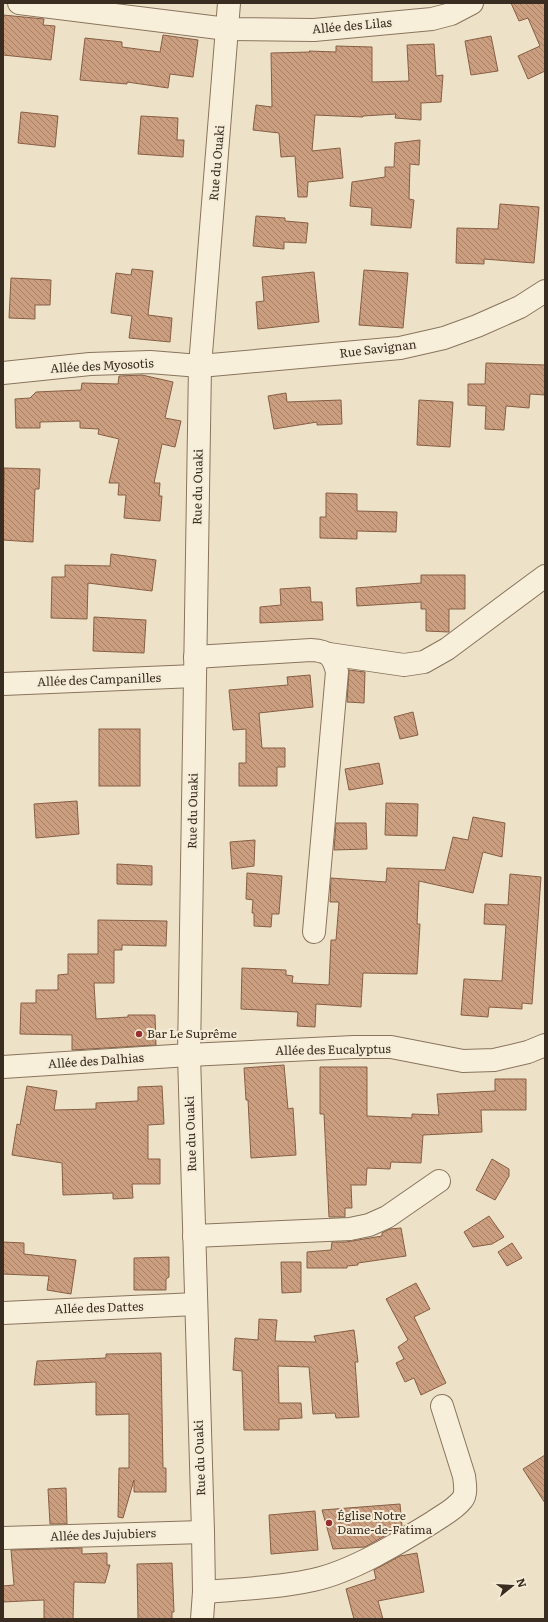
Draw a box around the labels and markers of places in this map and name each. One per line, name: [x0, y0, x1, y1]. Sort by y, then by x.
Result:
place label: Bar Le Suprême: [147, 1024, 237, 1042]
marker: Bar Le Suprême: [134, 1029, 144, 1039]
place label: Église Notre Dame-de-Fatima: [337, 1506, 433, 1538]
marker: Église Notre Dame-de-Fatima: [324, 1518, 334, 1528]

